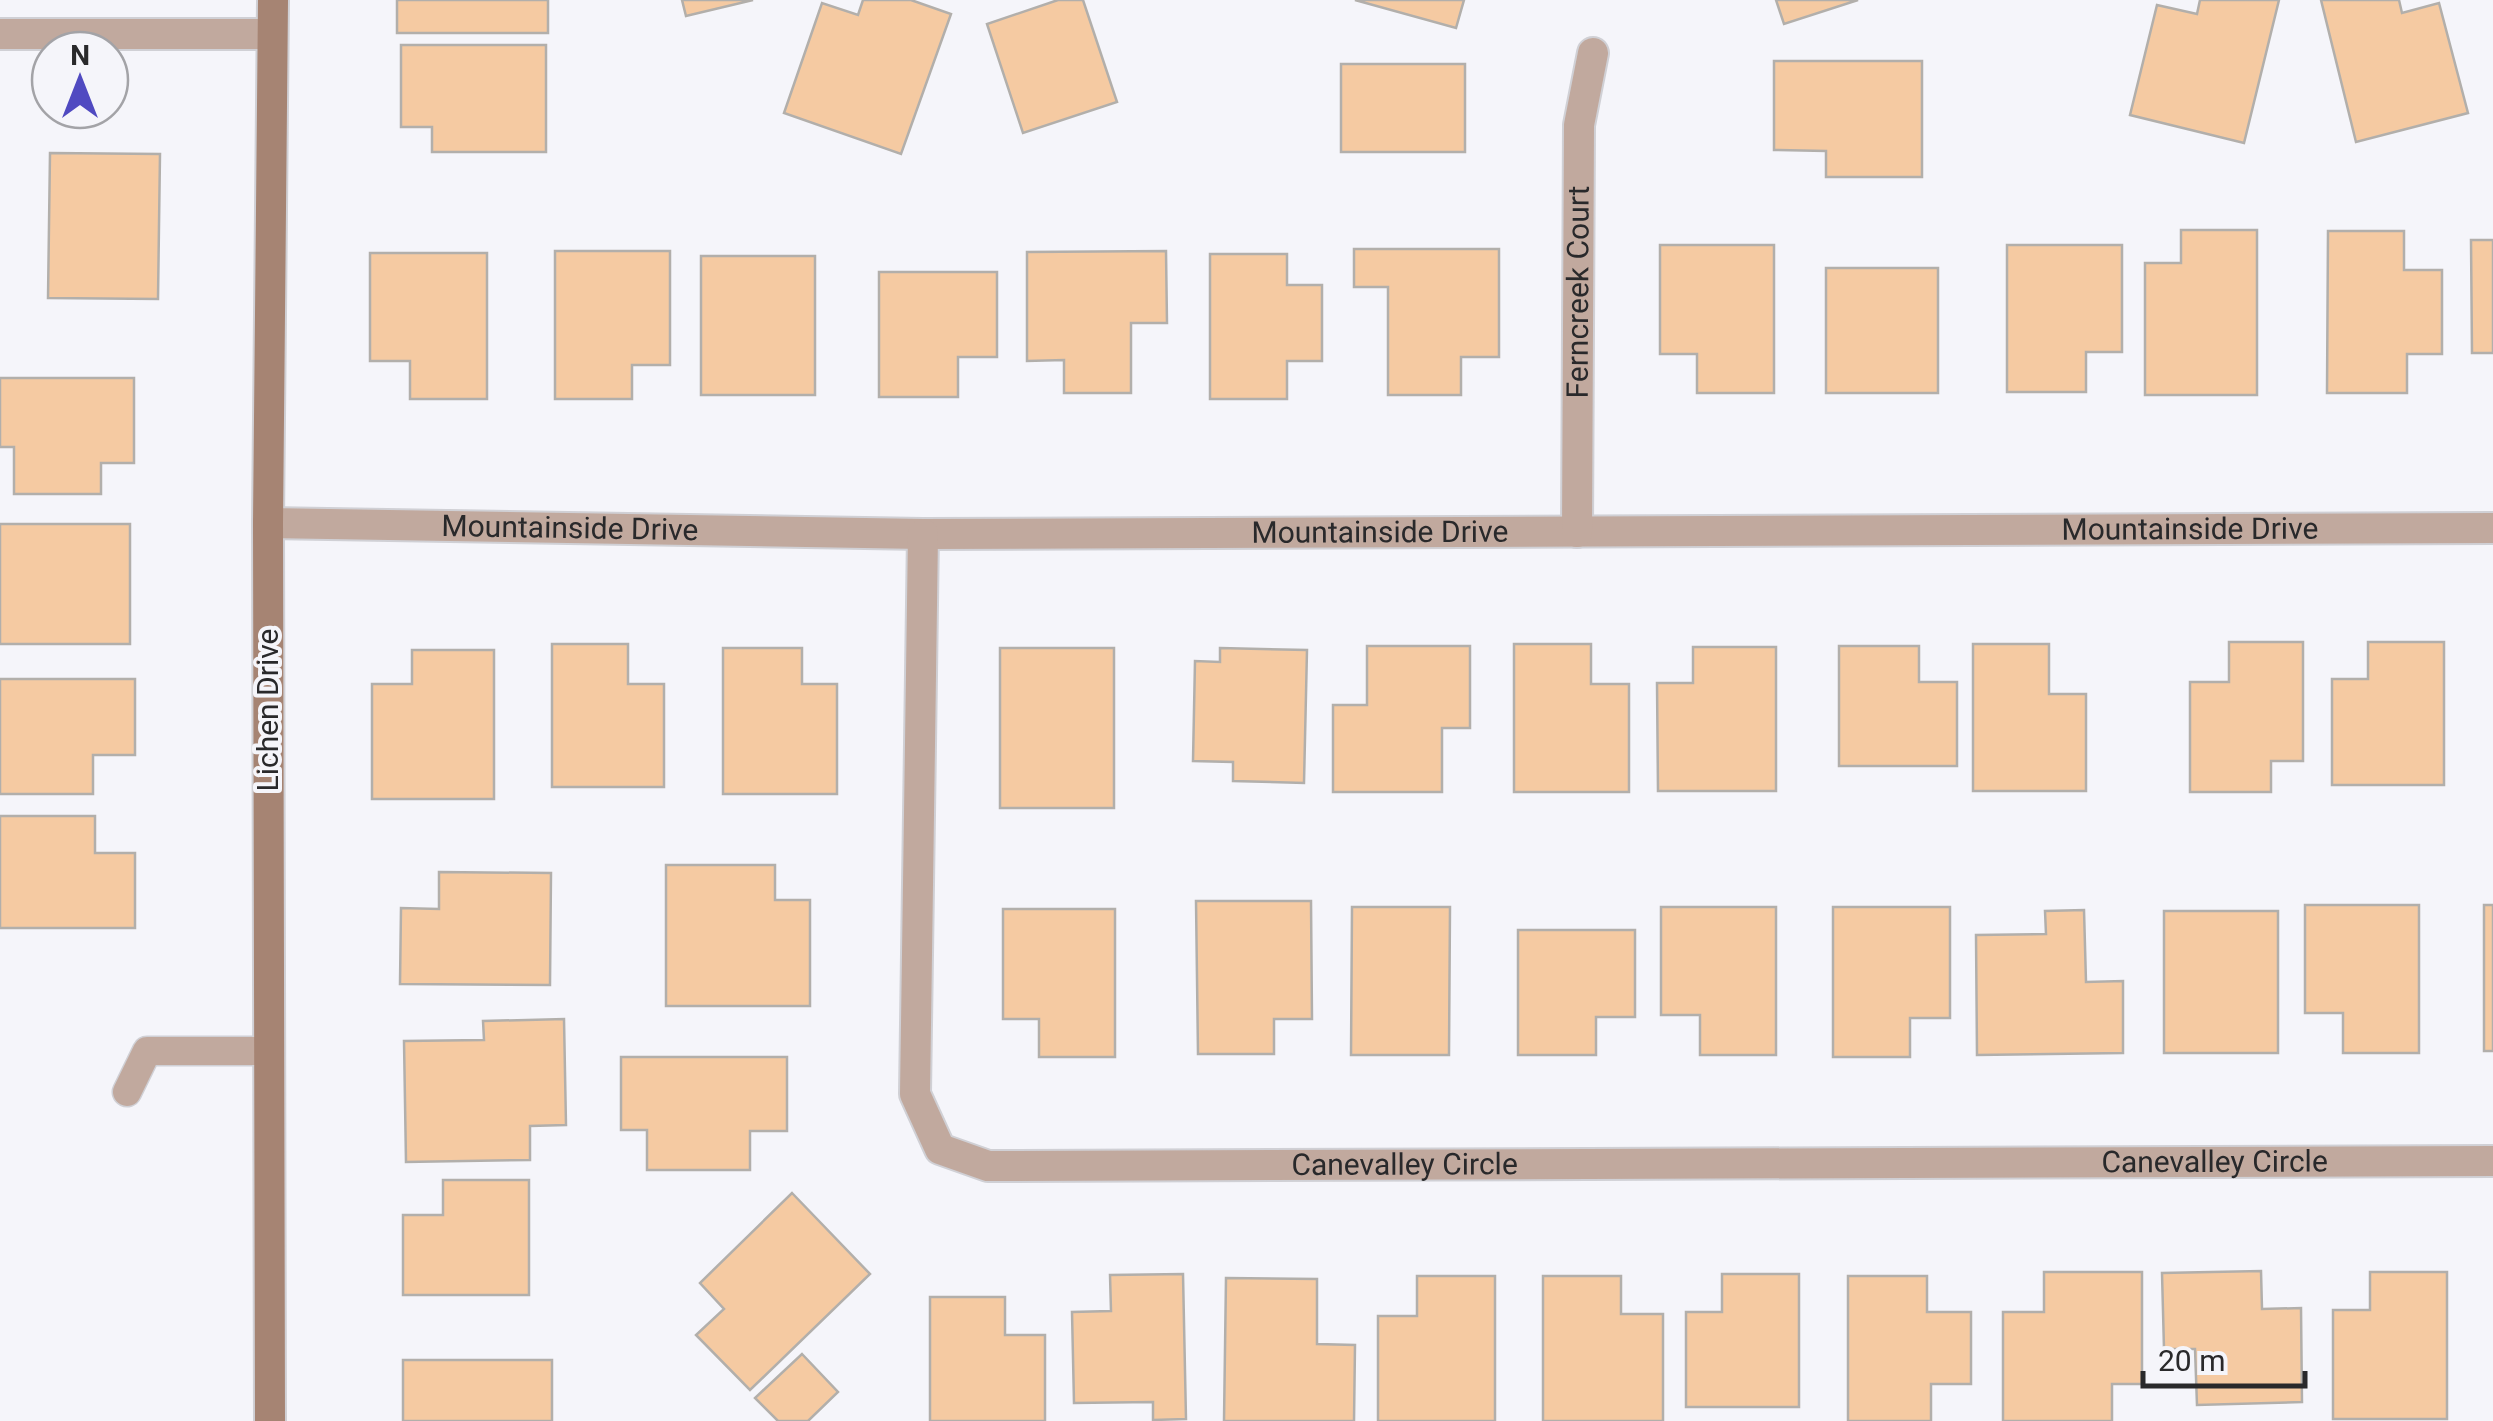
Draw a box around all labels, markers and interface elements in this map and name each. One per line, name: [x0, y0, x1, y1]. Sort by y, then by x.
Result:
north arrow: [30, 30, 130, 130]
text: N: [70, 39, 90, 72]
street label: Ferncreek Court: [1560, 185, 1596, 399]
street label: Mountainside Drive: [441, 508, 699, 547]
street label: Mountainside Drive: [2061, 511, 2318, 547]
street label: Mountainside Drive: [1251, 514, 1508, 550]
street label: Lichen Drive: [250, 629, 285, 792]
street label: Canevalley Circle: [2101, 1144, 2328, 1179]
street label: Canevalley Circle: [1291, 1146, 1518, 1182]
scale bar: [2143, 1326, 2306, 1388]
text: 20 m: [2158, 1343, 2225, 1378]

